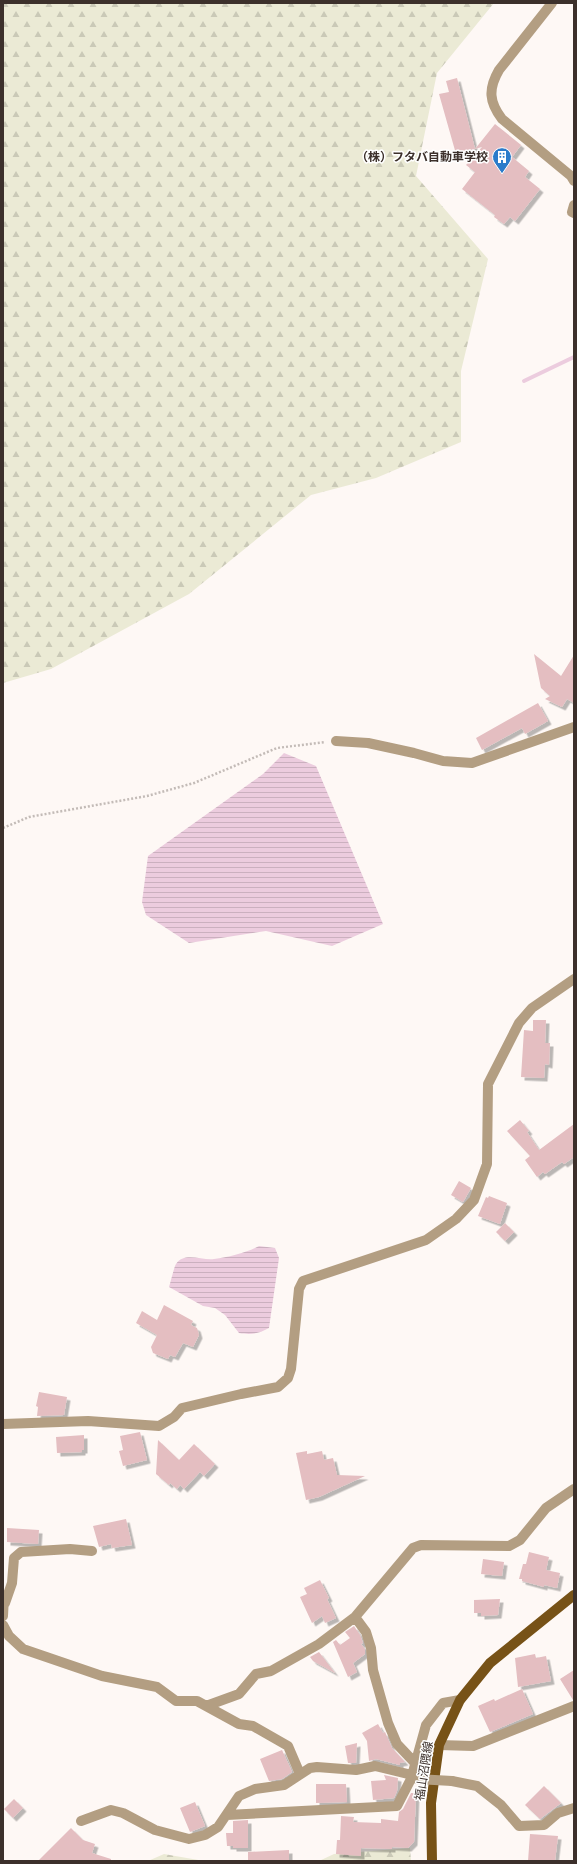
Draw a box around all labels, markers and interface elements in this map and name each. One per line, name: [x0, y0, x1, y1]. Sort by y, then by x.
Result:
building icon: （株）フタバ自動車学校: [491, 146, 513, 174]
place label: （株）フタバ自動車学校: [356, 149, 488, 165]
street label: 福山沼隈線: [411, 1740, 437, 1802]

